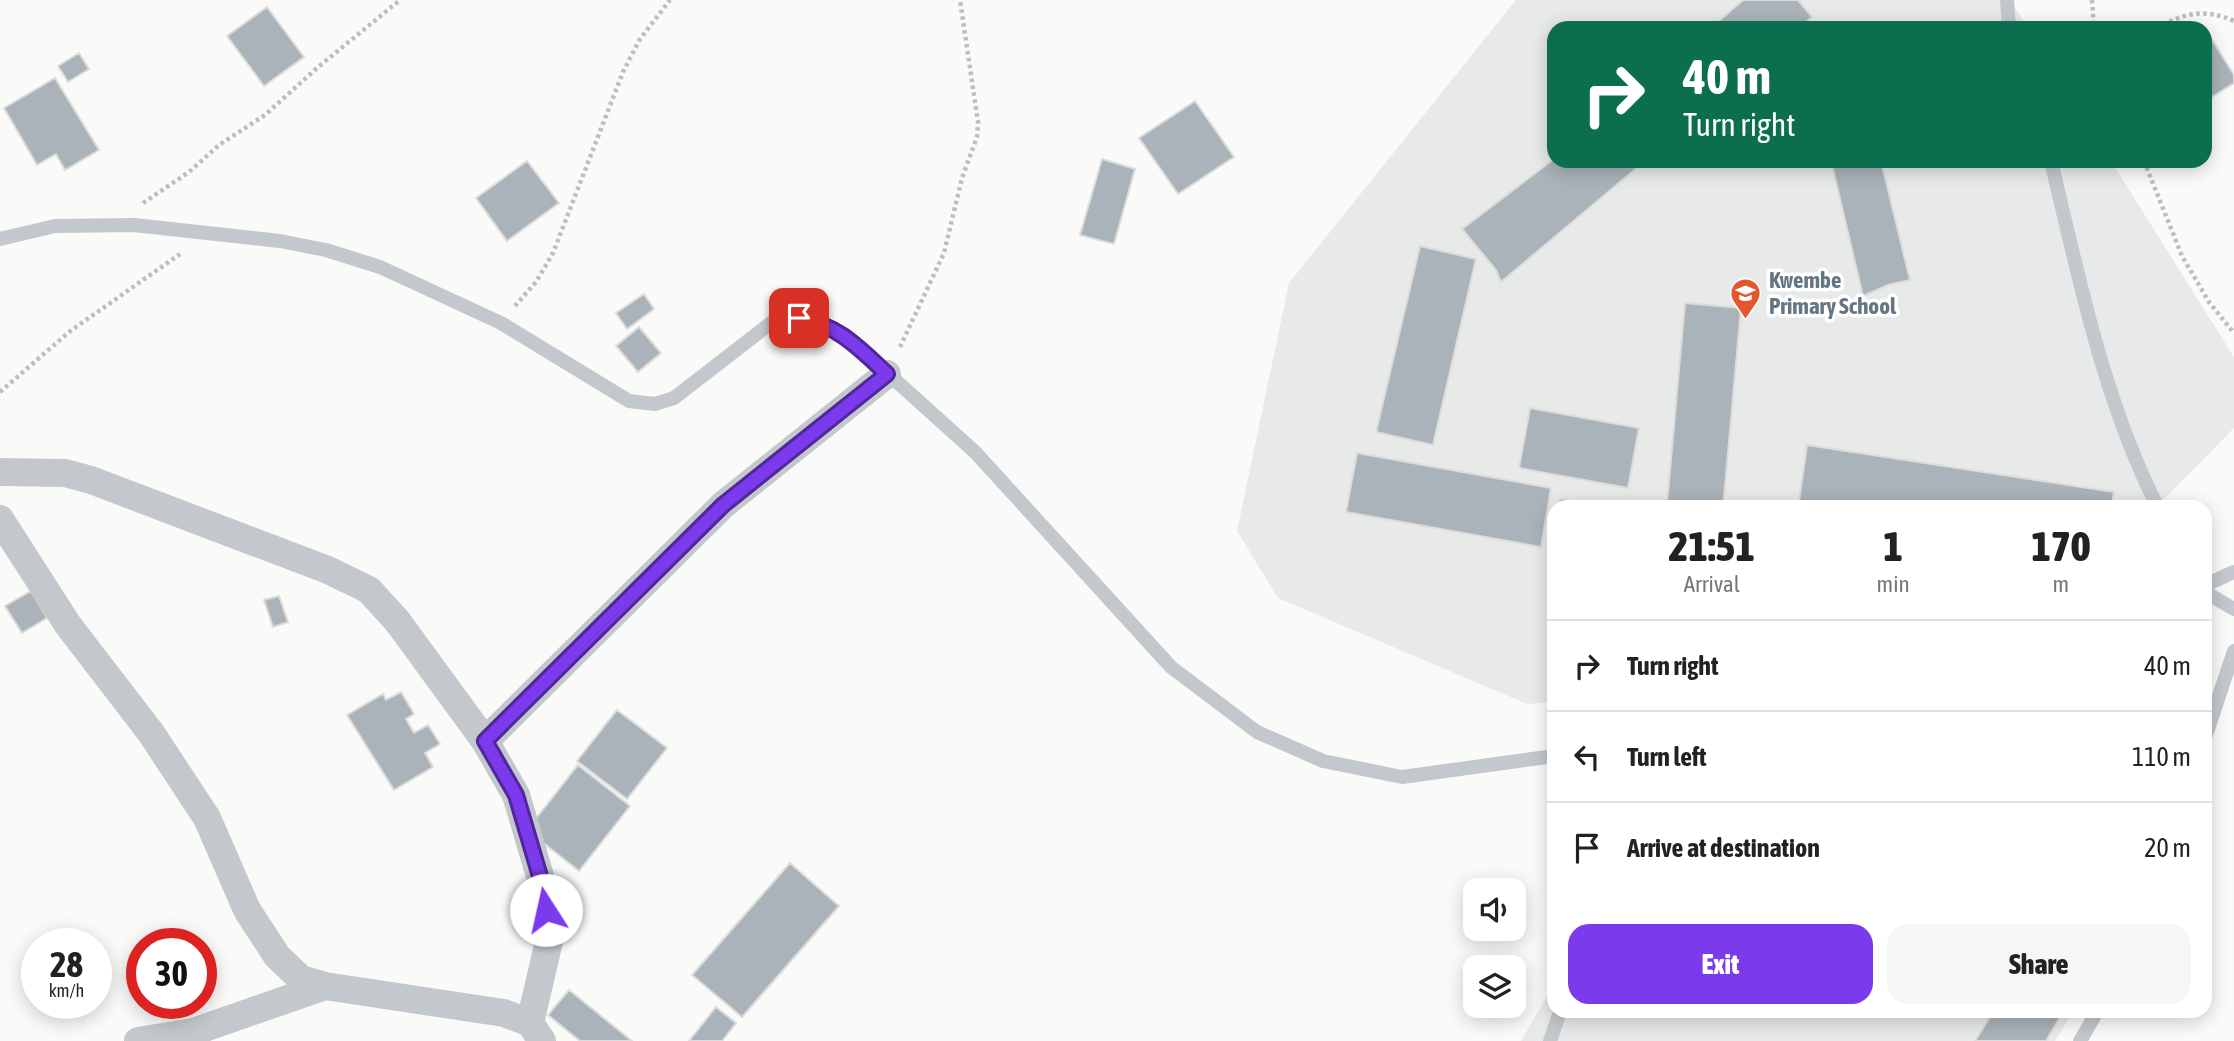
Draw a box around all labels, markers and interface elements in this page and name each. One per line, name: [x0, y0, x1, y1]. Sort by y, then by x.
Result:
text: 40 m: [1683, 48, 1771, 104]
icon: right: [1568, 49, 1659, 140]
text: Turn right: [1683, 106, 1796, 143]
place label: Kwembe Primary School: [1769, 267, 1897, 319]
school or university icon: Kwembe Primary School: [1729, 276, 1763, 320]
pin: [769, 288, 829, 348]
icon: arrive: [780, 299, 818, 337]
text: 21:51: [1669, 522, 1755, 570]
text: 1: [1883, 522, 1903, 570]
text: 170: [2031, 522, 2090, 570]
text: Arrival: [1684, 571, 1740, 597]
text: min: [1877, 571, 1910, 597]
text: m: [2053, 571, 2069, 597]
icon: right: [1568, 647, 1606, 685]
text: Turn right: [1627, 651, 1718, 681]
text: 40 m: [2144, 651, 2191, 681]
icon: left: [1568, 738, 1606, 776]
text: Turn left: [1627, 742, 1707, 772]
text: 110 m: [2132, 742, 2191, 772]
icon: arrive: [1568, 829, 1606, 867]
text: Arrive at destination: [1627, 833, 1820, 863]
text: 20 m: [2144, 833, 2191, 863]
position arrow: [509, 873, 583, 947]
map controls: [1463, 878, 1526, 1018]
button: sound: [1463, 878, 1526, 941]
button: Exit: [1568, 924, 1873, 1004]
button: Share: [1887, 924, 2191, 1004]
speed limit sign: 30: [126, 928, 217, 1019]
text: 28: [50, 944, 83, 984]
button: layers: [1463, 955, 1526, 1018]
text: km/h: [49, 980, 84, 1001]

